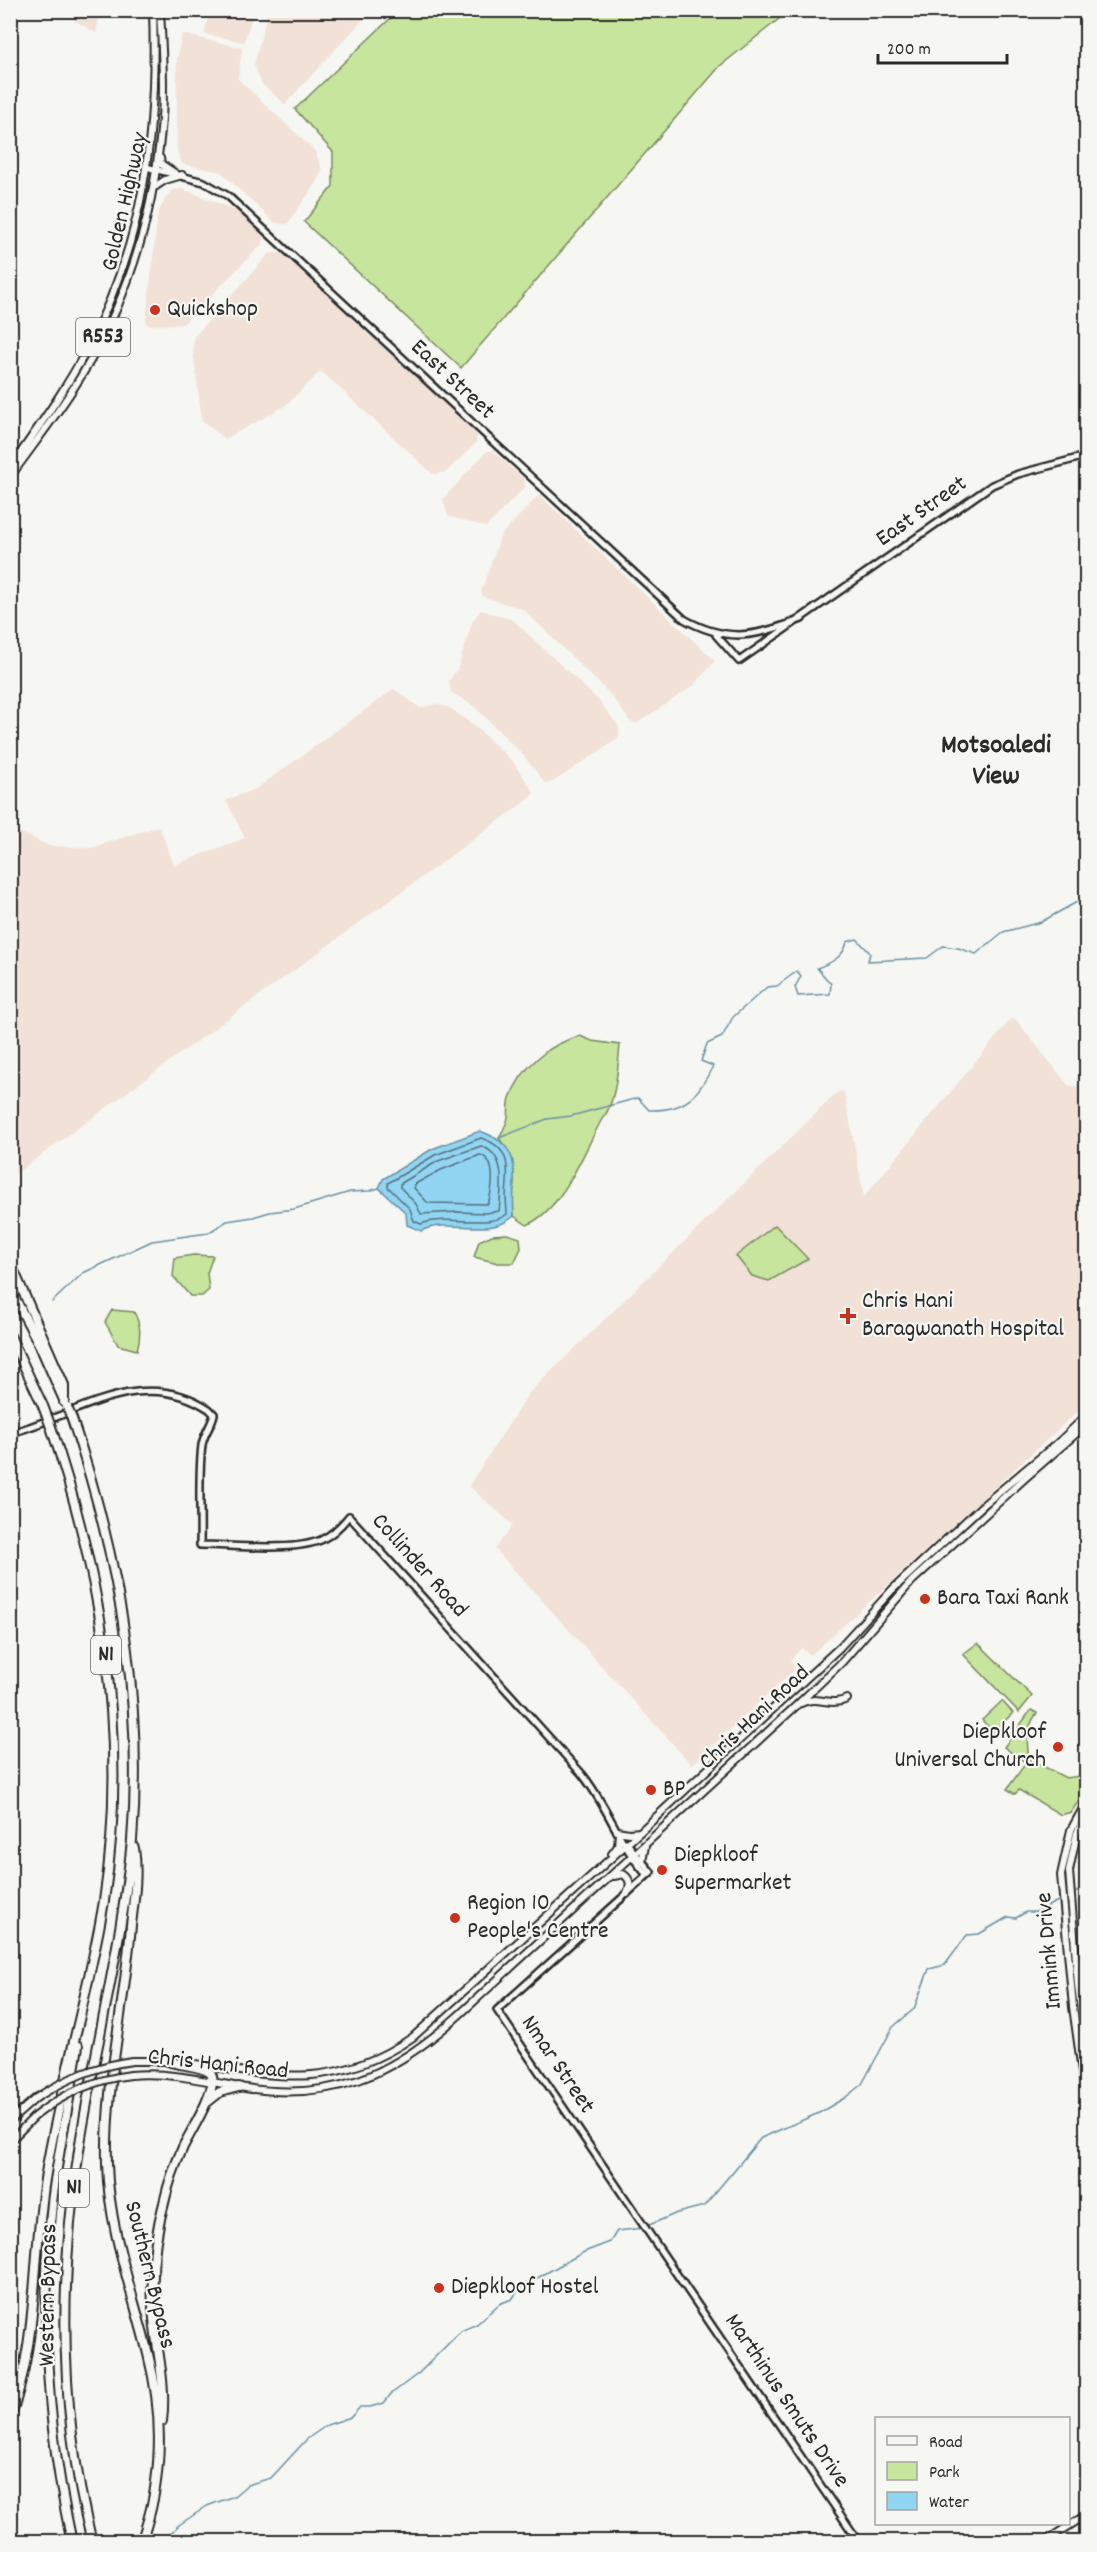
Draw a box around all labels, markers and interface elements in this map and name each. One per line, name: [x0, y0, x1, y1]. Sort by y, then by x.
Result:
scale bar: [878, 27, 1007, 65]
text: 200 m: [887, 38, 931, 63]
street label: Golden Highway: [94, 128, 159, 275]
place label: Quickshop: [167, 293, 258, 327]
marker: Quickshop: [148, 303, 162, 317]
road number: R553: [76, 318, 130, 356]
street label: East Street: [402, 332, 502, 428]
street label: East Street: [869, 468, 975, 556]
district label: Motsoaledi View: [941, 727, 1051, 797]
place label: Chris Hani Baragwanath Hospital: [862, 1285, 1064, 1347]
marker: Chris Hani Baragwanath Hospital: [839, 1307, 857, 1325]
street label: Collinder Road: [363, 1506, 475, 1626]
place label: Bara Taxi Rank: [937, 1582, 1069, 1616]
marker: Bara Taxi Rank: [918, 1592, 932, 1606]
road number: N1: [91, 1636, 121, 1674]
street label: Chris Hani Road: [692, 1657, 818, 1779]
place label: Diepkloof Universal Church: [894, 1716, 1047, 1778]
marker: Diepkloof Universal Church: [1051, 1740, 1065, 1754]
place label: BP: [663, 1773, 685, 1807]
marker: BP: [644, 1783, 658, 1797]
place label: Diepkloof Supermarket: [674, 1839, 792, 1901]
marker: Diepkloof Supermarket: [655, 1863, 669, 1877]
place label: Region 10 People's Centre: [467, 1887, 609, 1949]
street label: Immink Drive: [1028, 1891, 1072, 2011]
marker: Region 10 People's Centre: [448, 1911, 462, 1925]
street label: Nmar Street: [511, 2009, 603, 2121]
street label: Chris Hani Road: [146, 2041, 290, 2089]
road number: N1: [59, 2169, 89, 2207]
street label: Southern Bypass: [114, 2198, 184, 2352]
street label: Western Bypass: [31, 2223, 67, 2367]
place label: Diepkloof Hostel: [451, 2271, 599, 2305]
marker: Diepkloof Hostel: [432, 2281, 446, 2295]
street label: Marthinus Smuts Drive: [715, 2307, 857, 2495]
legend: [875, 2417, 1070, 2525]
text: Road: [929, 2431, 963, 2456]
text: Park: [929, 2461, 960, 2486]
text: Water: [929, 2491, 969, 2516]

